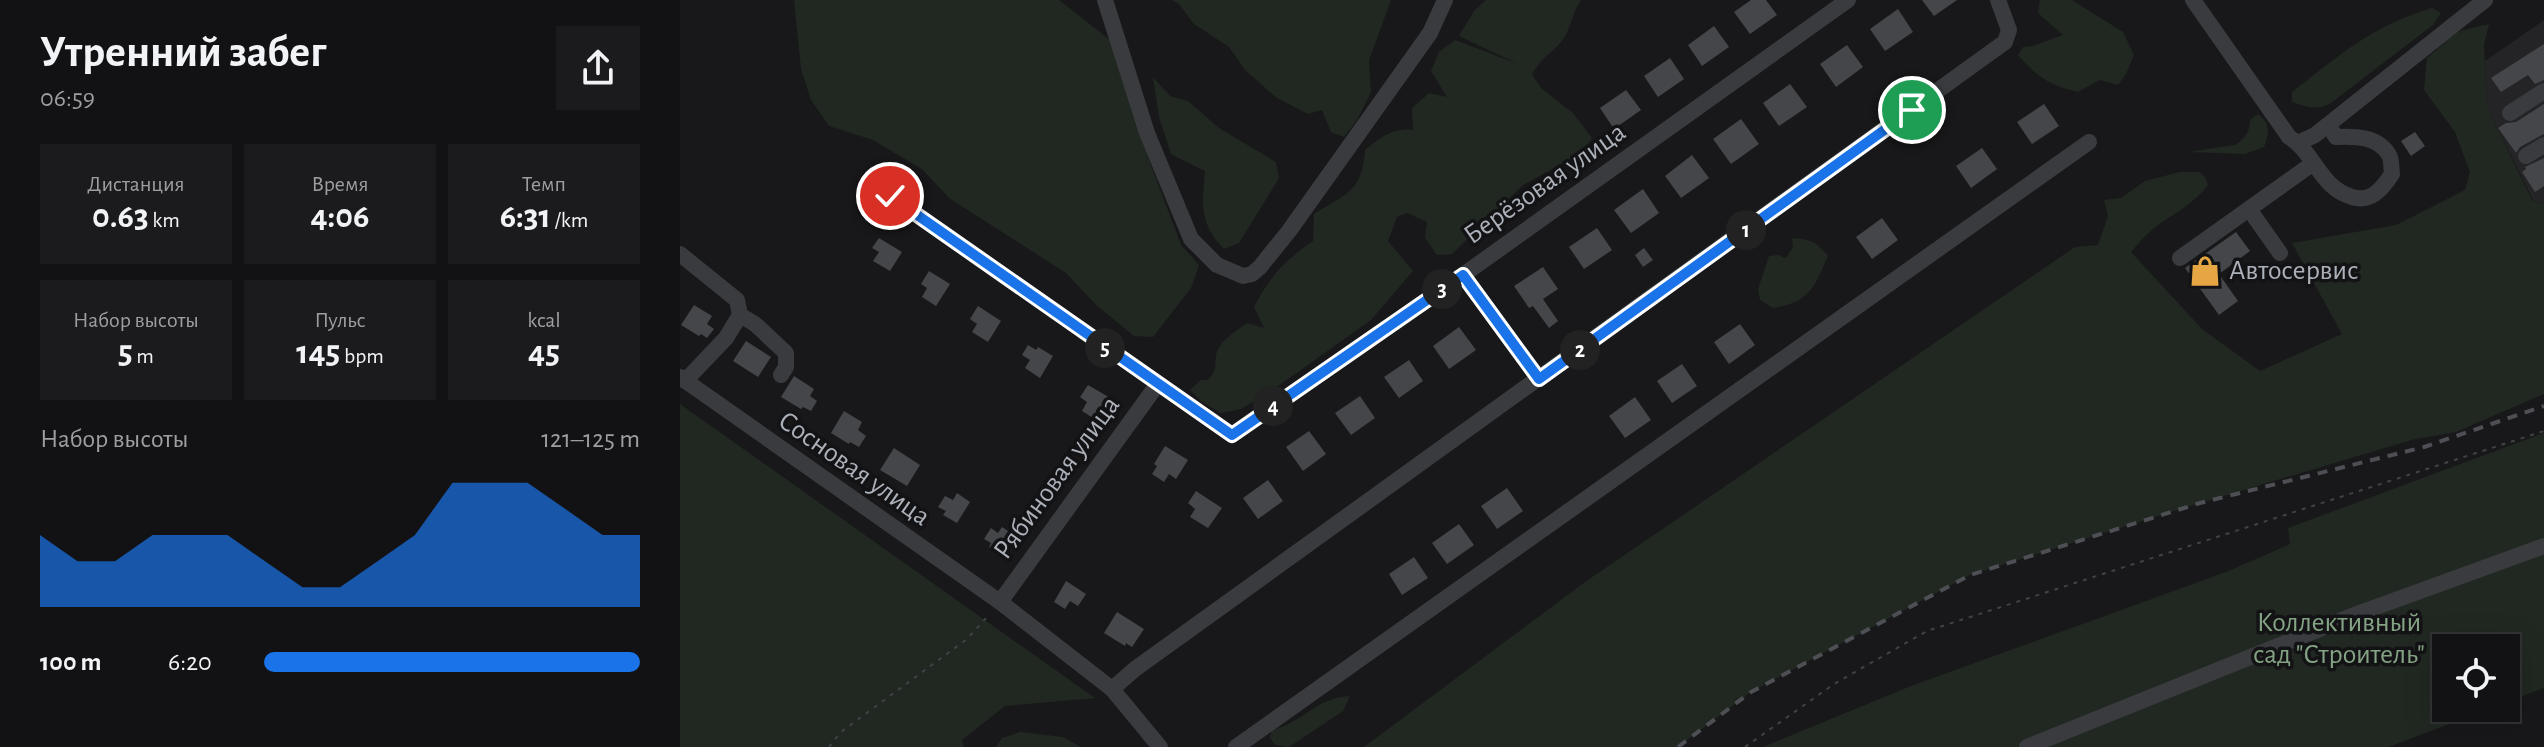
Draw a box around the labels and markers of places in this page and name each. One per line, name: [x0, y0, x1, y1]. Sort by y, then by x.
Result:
pin: [1878, 76, 1946, 144]
pin: [856, 162, 924, 230]
pin: 1: [1726, 210, 1766, 250]
shop icon: Автосервис: [2188, 254, 2222, 288]
place label: Автосервис: [2229, 257, 2358, 285]
pin: 3: [1422, 269, 1462, 309]
pin: 5: [1085, 328, 1125, 368]
pin: 2: [1560, 330, 1600, 370]
pin: 4: [1253, 386, 1293, 426]

